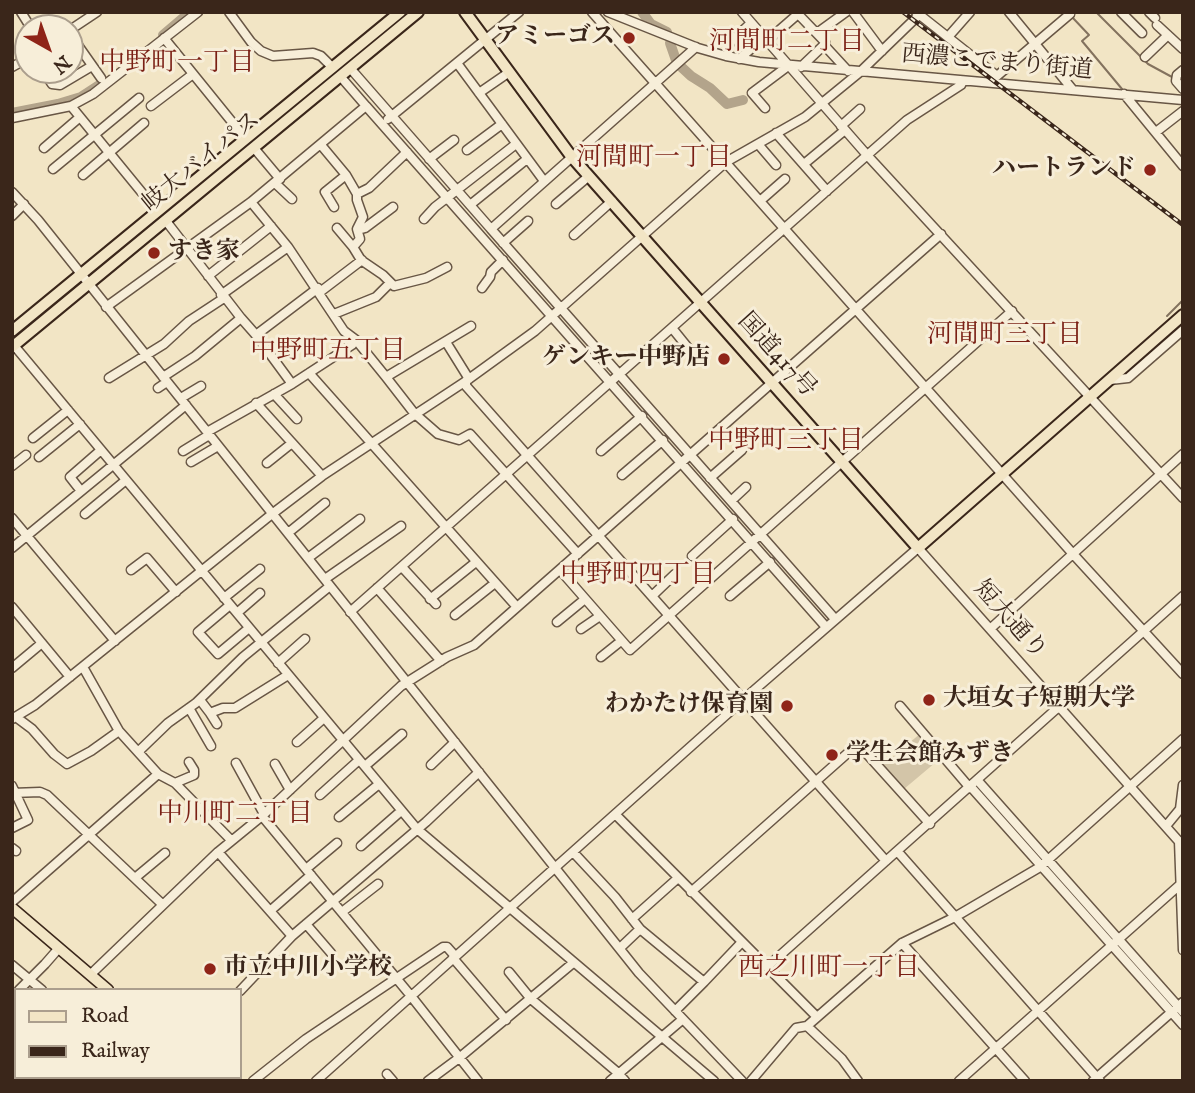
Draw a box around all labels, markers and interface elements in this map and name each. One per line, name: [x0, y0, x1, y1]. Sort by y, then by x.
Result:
north arrow: [14, 14, 84, 84]
place label: アミーゴス: [495, 24, 615, 52]
district label: 河間町二丁目: [709, 28, 865, 60]
marker: アミーゴス: [621, 30, 637, 46]
street label: 西濃こでまり街道: [900, 41, 1094, 87]
text: N: [47, 49, 75, 78]
district label: 中野町一丁目: [99, 49, 255, 81]
street label: 岐大バイパス: [137, 106, 267, 220]
district label: 河間町一丁目: [576, 144, 732, 176]
place label: ハートランド: [992, 156, 1136, 184]
marker: ハートランド: [1142, 162, 1158, 178]
place label: すき家: [168, 239, 240, 267]
marker: すき家: [146, 245, 162, 261]
street label: 国道417号: [731, 308, 821, 404]
district label: 河間町三丁目: [927, 321, 1083, 353]
district label: 中野町五丁目: [250, 337, 406, 369]
place label: ゲンキー中野店: [542, 345, 710, 373]
marker: ゲンキー中野店: [716, 351, 732, 367]
district label: 中野町三丁目: [708, 427, 864, 459]
district label: 中野町四丁目: [560, 561, 716, 593]
street label: 短大通り: [966, 576, 1052, 666]
place label: 大垣女子短期大学: [943, 686, 1135, 714]
place label: わかたけ保育園: [605, 692, 773, 720]
marker: 大垣女子短期大学: [921, 692, 937, 708]
marker: わかたけ保育園: [779, 698, 795, 714]
place label: 学生会館みずき: [846, 741, 1014, 769]
marker: 学生会館みずき: [824, 747, 840, 763]
district label: 中川町二丁目: [157, 800, 313, 832]
district label: 西之川町一丁目: [738, 954, 920, 986]
place label: 市立中川小学校: [224, 955, 392, 983]
marker: 市立中川小学校: [202, 961, 218, 977]
legend: [14, 988, 242, 1079]
text: Road: [81, 1003, 128, 1030]
text: Railway: [81, 1038, 150, 1065]

